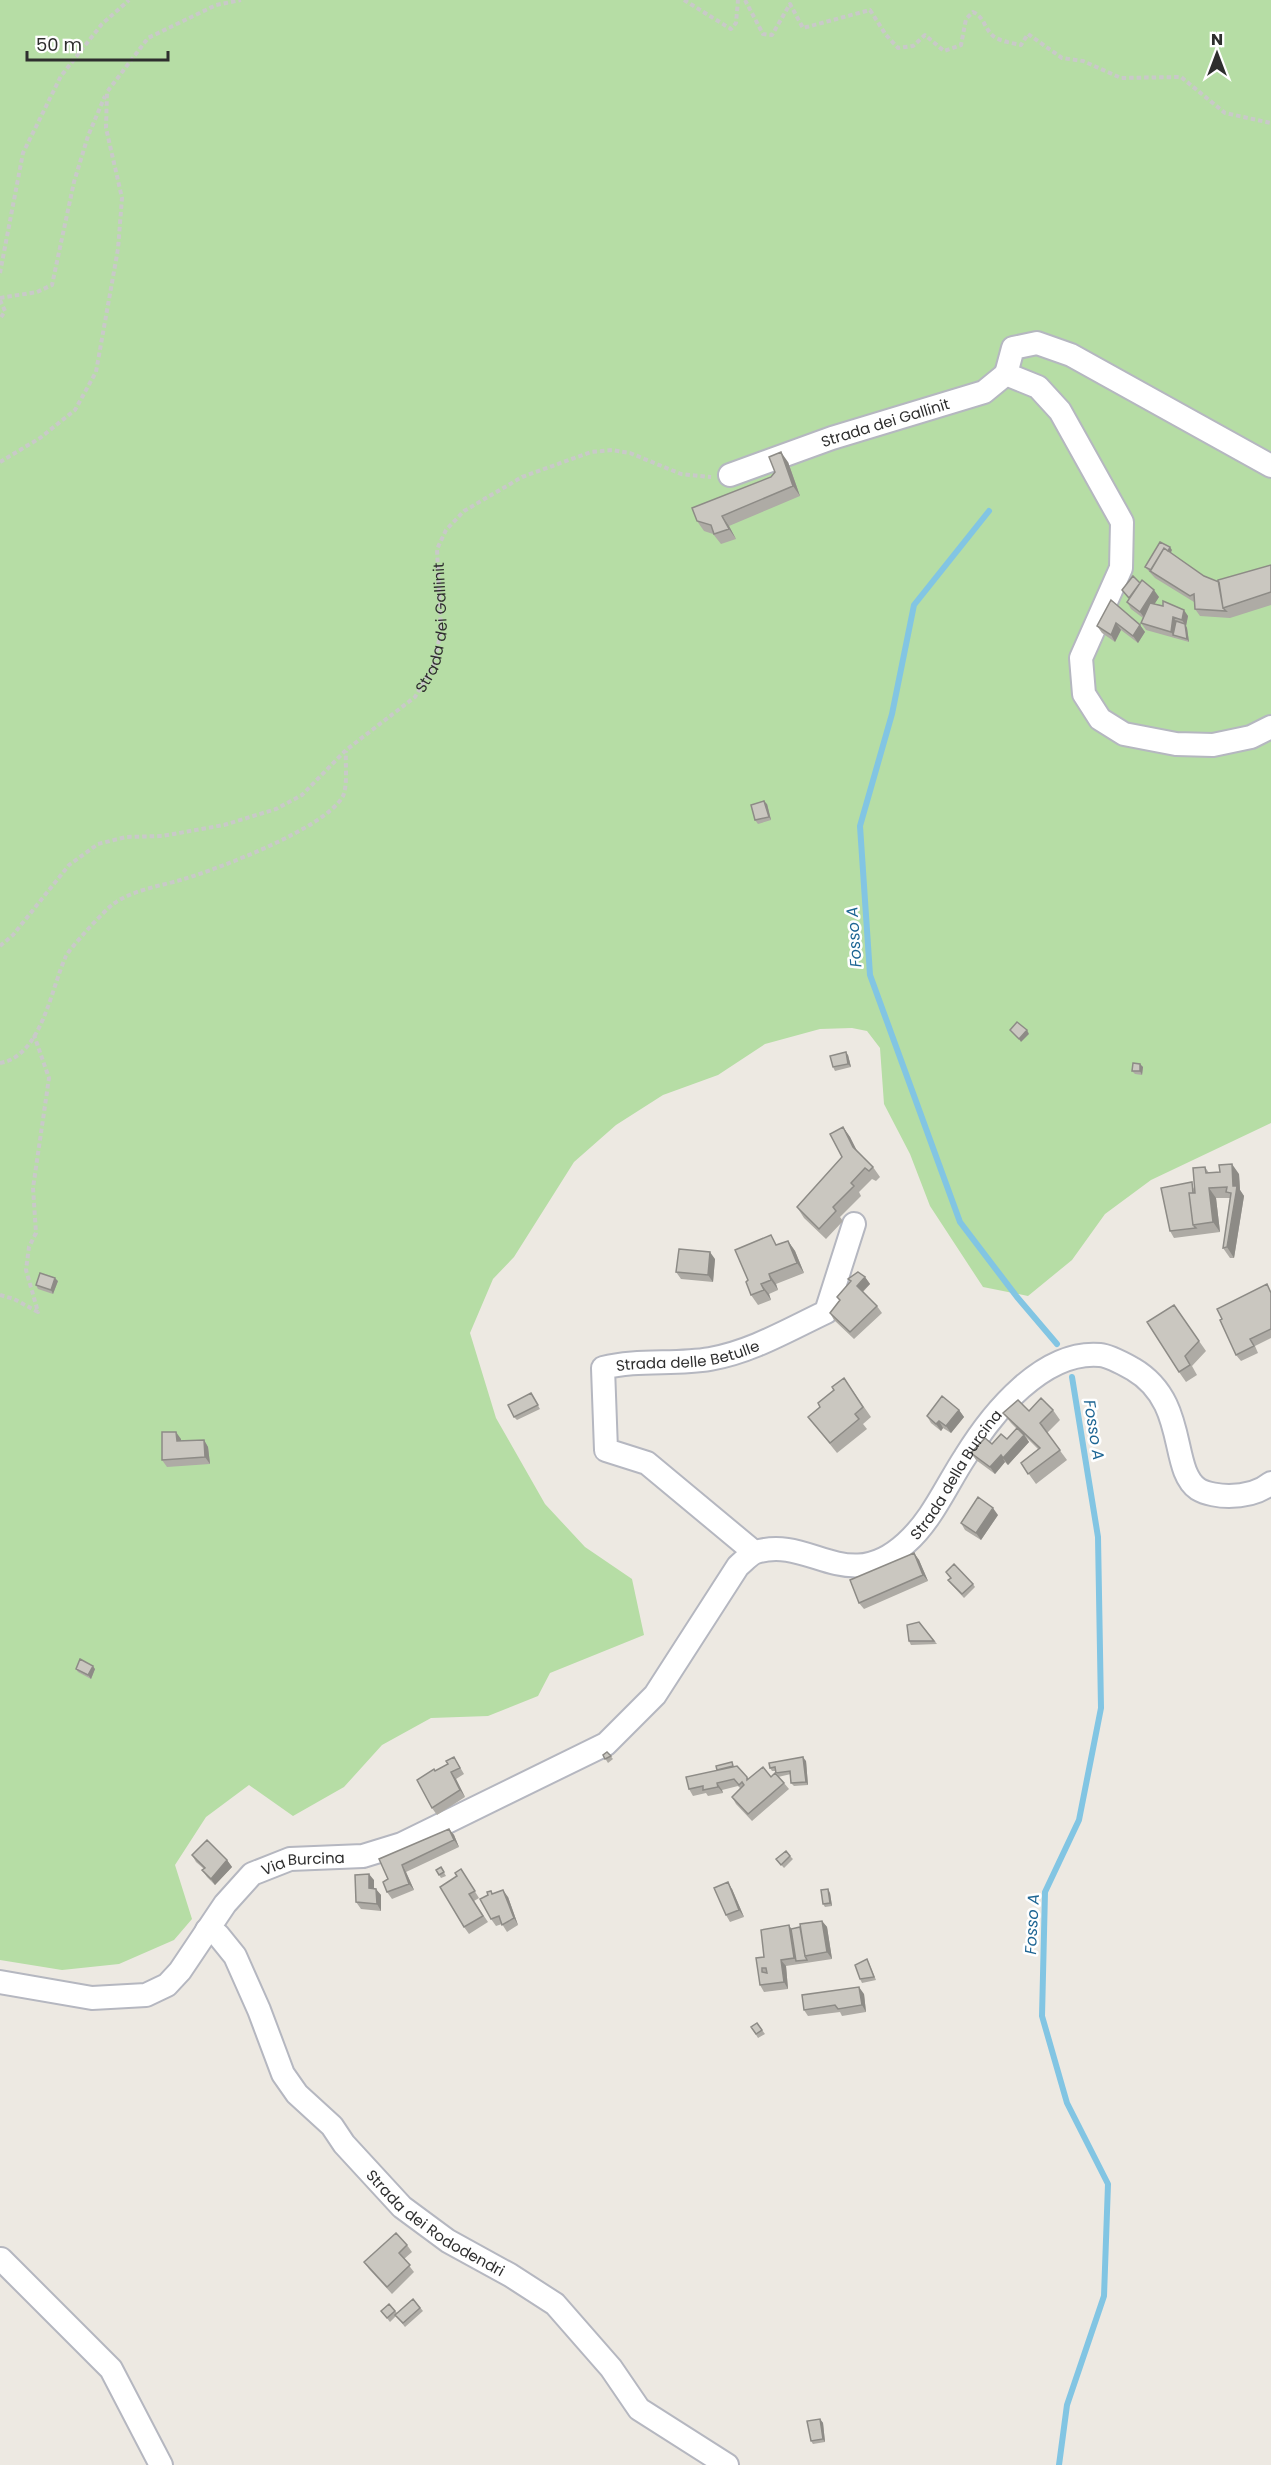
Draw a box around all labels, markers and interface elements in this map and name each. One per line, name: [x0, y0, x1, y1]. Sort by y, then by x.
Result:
scale bar: [27, 24, 168, 62]
north arrow: [1187, 24, 1247, 84]
text: N: [1211, 28, 1223, 51]
text: 50 m: [36, 32, 82, 57]
street label: Strada dei Gallinit: [818, 393, 952, 452]
street label: Strada dei Gallinit: [410, 562, 452, 696]
water label: Fosso A: [840, 906, 868, 968]
street label: Strada delle Betulle: [615, 1335, 762, 1376]
water label: Fosso A: [1078, 1398, 1110, 1462]
street label: Strada della Burcina: [905, 1405, 1006, 1544]
street label: Via Burcina: [258, 1846, 345, 1880]
water label: Fosso A: [1019, 1893, 1045, 1955]
street label: Strada dei Rododendri: [362, 2165, 509, 2281]

